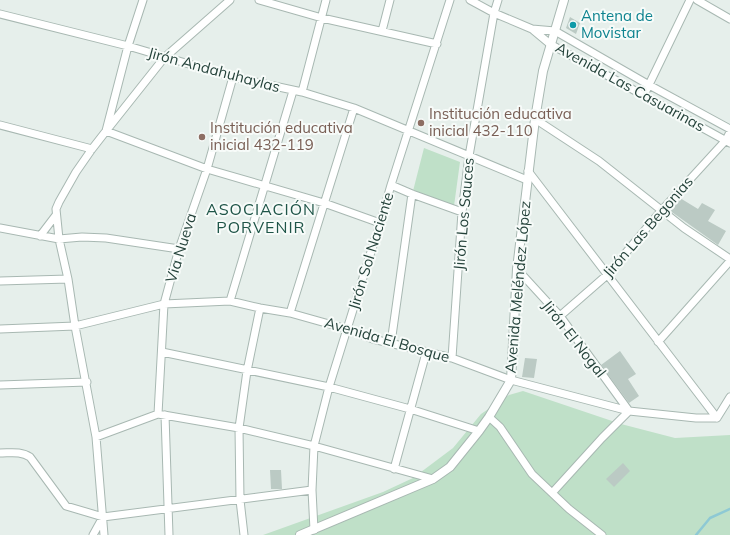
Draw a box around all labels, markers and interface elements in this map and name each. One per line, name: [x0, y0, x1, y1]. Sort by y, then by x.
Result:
place label: Antena de Movistar: [581, 6, 653, 42]
marker: Antena de Movistar: [568, 20, 578, 30]
street label: Avenida Las Casuarinas: [552, 38, 708, 136]
street label: Jirón Andahuhaylas: [146, 43, 282, 96]
place label: Institución educativa inicial 432-110: [429, 104, 572, 140]
place label: Institución educativa inicial 432-119: [210, 118, 353, 154]
marker: Institución educativa inicial 432-110: [416, 118, 426, 128]
marker: Institución educativa inicial 432-119: [197, 132, 207, 142]
street label: Jirón Los Sauces: [449, 157, 478, 271]
street label: Jirón Las Begonias: [598, 172, 697, 281]
street label: Jirón Sol Naciente: [344, 190, 397, 312]
district label: ASOCIACIÓN PORVENIR: [206, 199, 316, 237]
street label: Avenida Meléndez López: [501, 200, 535, 374]
street label: Via Nueva: [161, 211, 200, 285]
street label: Jirón El Nogal: [538, 296, 610, 381]
street label: Avenida El Bosque: [322, 313, 452, 366]

